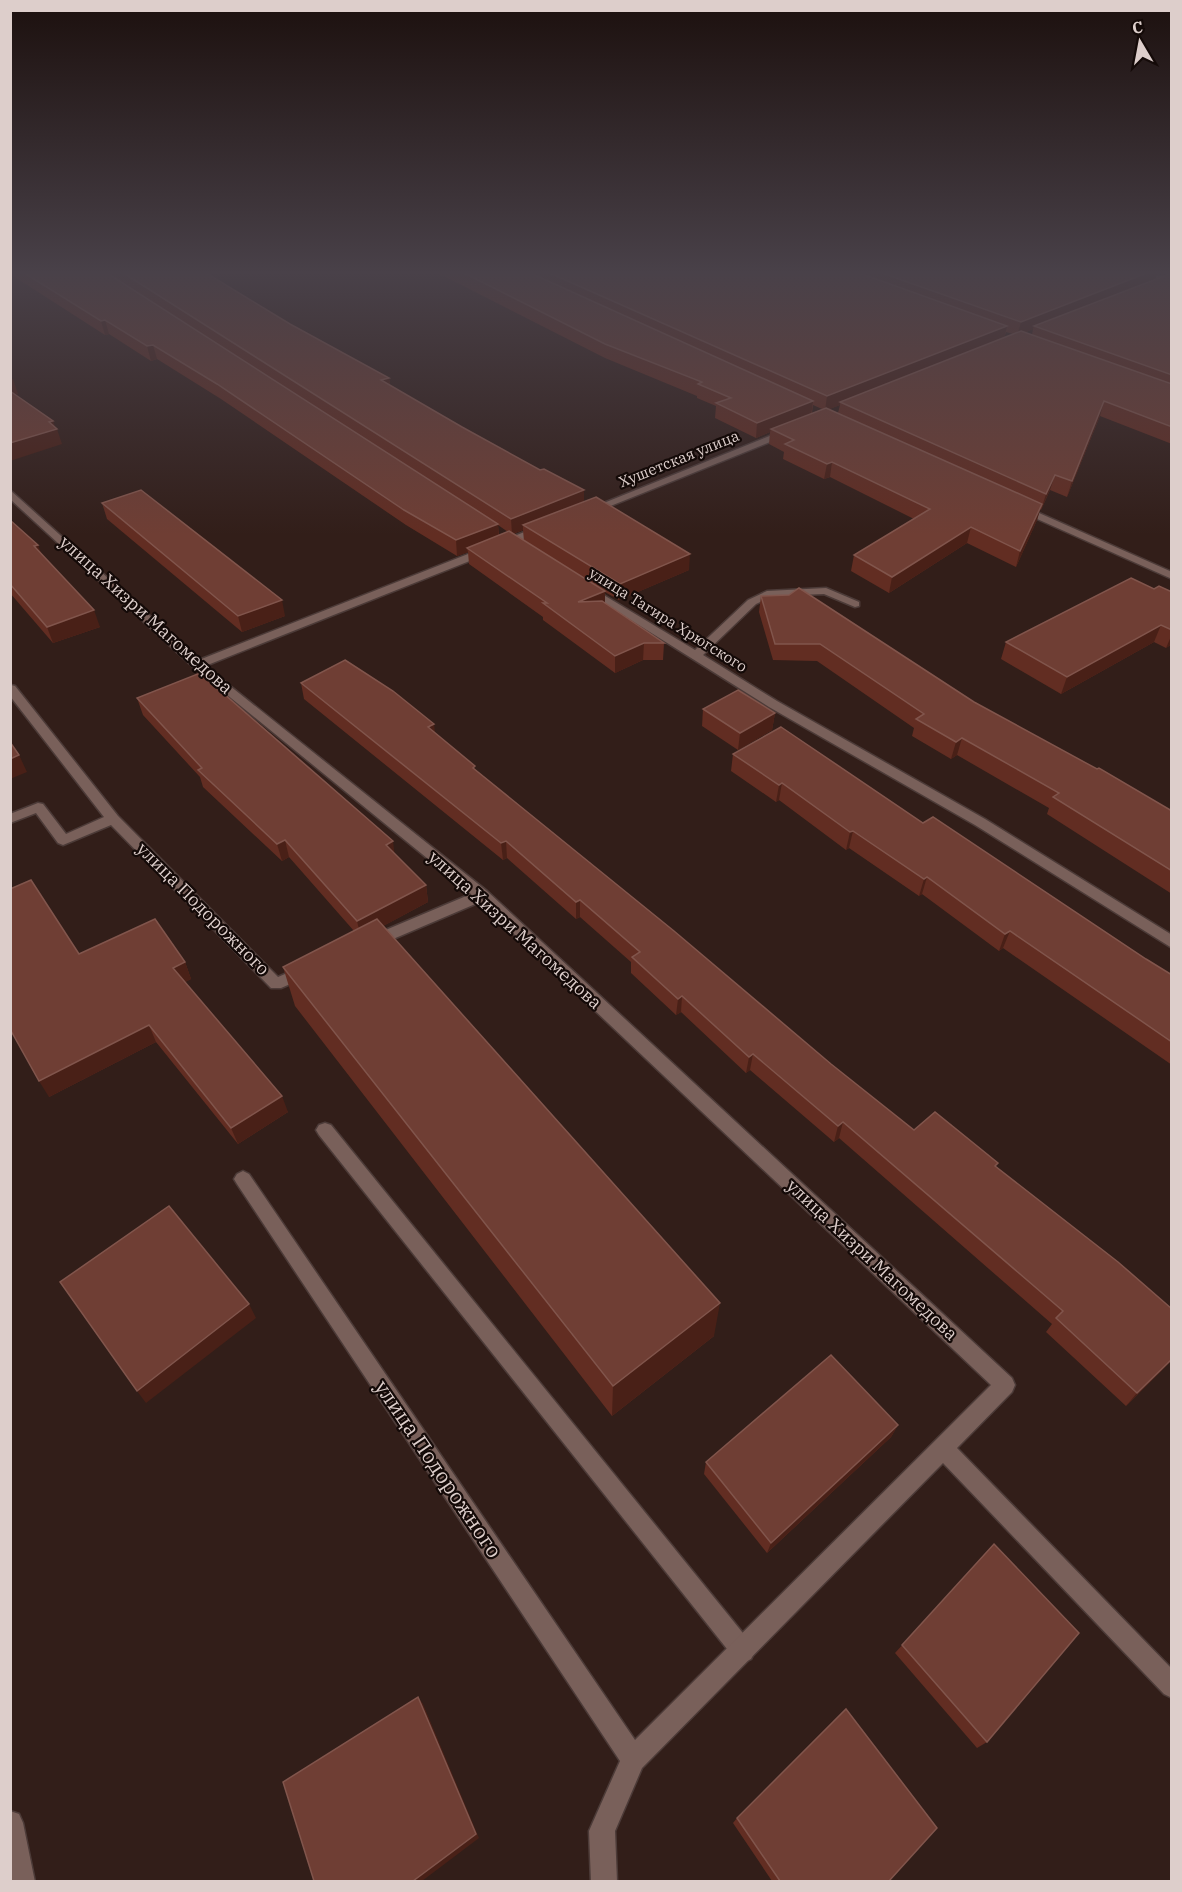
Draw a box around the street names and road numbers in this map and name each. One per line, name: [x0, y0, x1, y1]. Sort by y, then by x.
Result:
street label: Хушетская улица: [616, 426, 742, 491]
street label: улица Хизри Магомедова: [55, 531, 238, 699]
street label: улица Тагира Хрюгского: [586, 563, 751, 676]
street label: улица Подорожного: [132, 837, 275, 980]
street label: улица Хизри Магомедова: [424, 846, 607, 1014]
street label: улица Хизри Магомедова: [782, 1174, 963, 1345]
street label: улица Подорожного: [369, 1374, 509, 1563]

